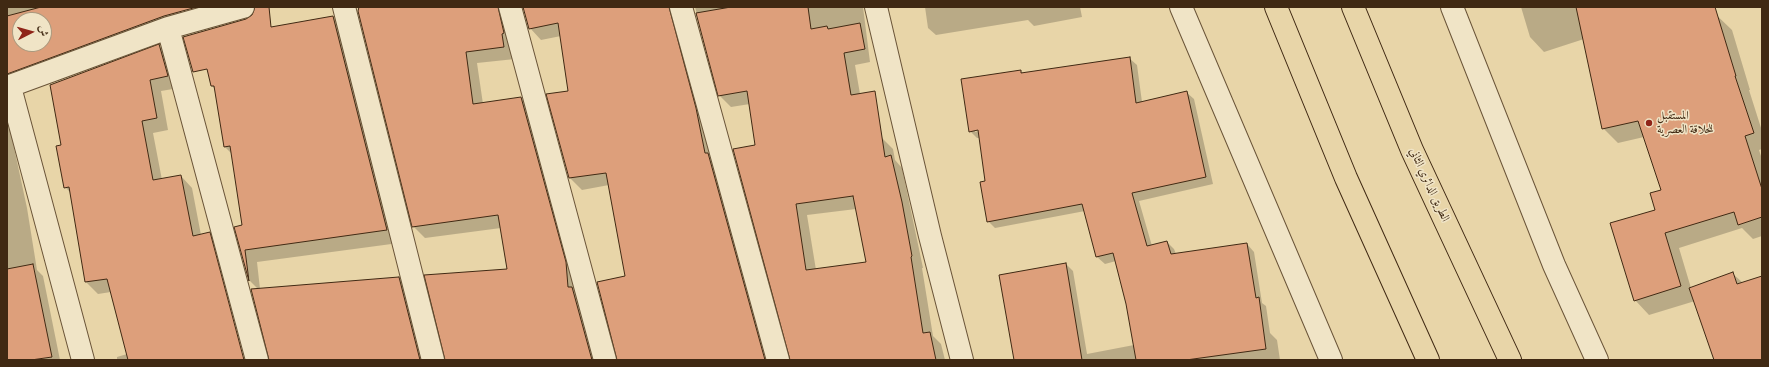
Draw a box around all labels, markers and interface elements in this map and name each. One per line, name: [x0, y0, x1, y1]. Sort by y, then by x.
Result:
north arrow: [12, 12, 52, 52]
text: ش: [36, 25, 50, 37]
place label: المستقبل للحلاقة العصرية: [1657, 109, 1714, 137]
marker: المستقبل للحلاقة العصرية: [1644, 118, 1654, 128]
street label: الطريق الدائري الثاني: [1406, 146, 1452, 224]

